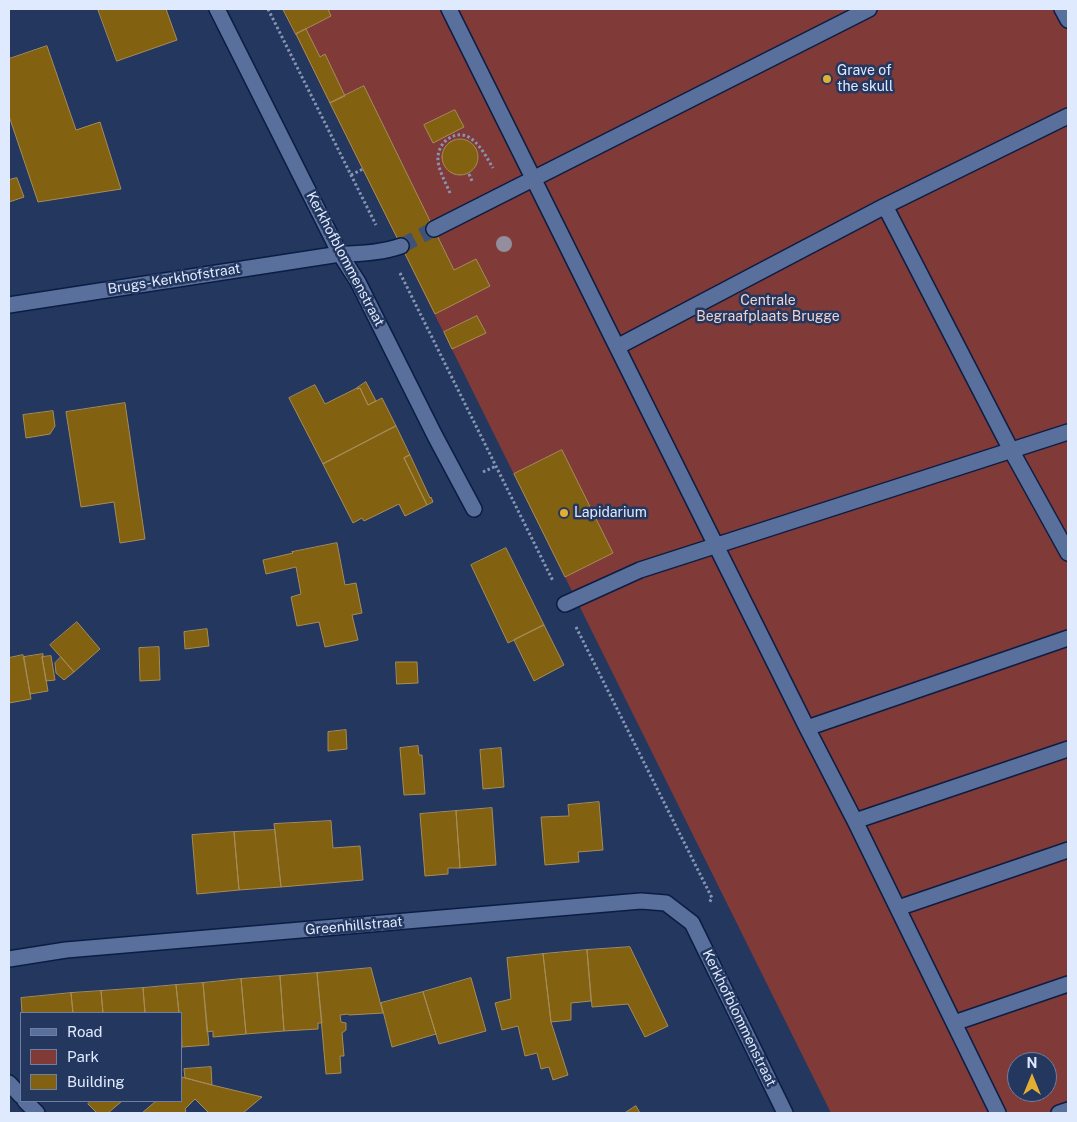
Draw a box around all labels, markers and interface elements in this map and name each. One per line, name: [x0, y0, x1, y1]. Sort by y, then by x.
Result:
place label: Grave of the skull: [837, 63, 893, 95]
marker: Grave of the skull: [821, 73, 833, 85]
street label: Kerkhofblommenstraat: [302, 189, 388, 329]
street label: Brugs-Kerkhofstraat: [106, 260, 242, 298]
park label: Centrale Begraafplaats Brugge: [696, 293, 840, 326]
place label: Lapidarium: [574, 505, 647, 521]
marker: Lapidarium: [558, 507, 570, 519]
street label: Greenhillstraat: [305, 913, 403, 939]
street label: Kerkhofblommenstraat: [699, 947, 779, 1089]
legend: [20, 1012, 182, 1102]
text: Road: [67, 1023, 103, 1040]
text: Park: [67, 1048, 99, 1065]
north arrow: [1007, 1052, 1057, 1102]
text: N: [1027, 1055, 1037, 1071]
text: Building: [67, 1073, 125, 1090]

